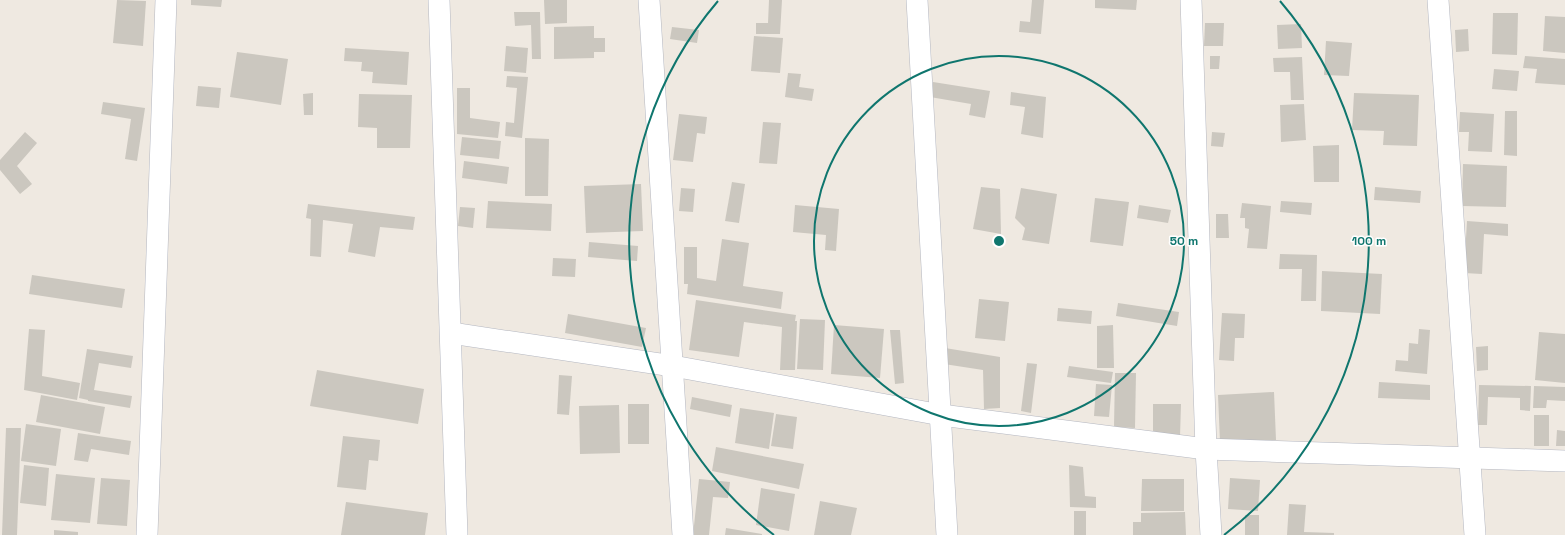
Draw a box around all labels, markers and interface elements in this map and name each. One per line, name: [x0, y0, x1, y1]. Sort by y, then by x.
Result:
text: 50 m: [1170, 233, 1198, 249]
text: 100 m: [1352, 233, 1386, 249]
centre of rings: [992, 234, 1006, 248]

